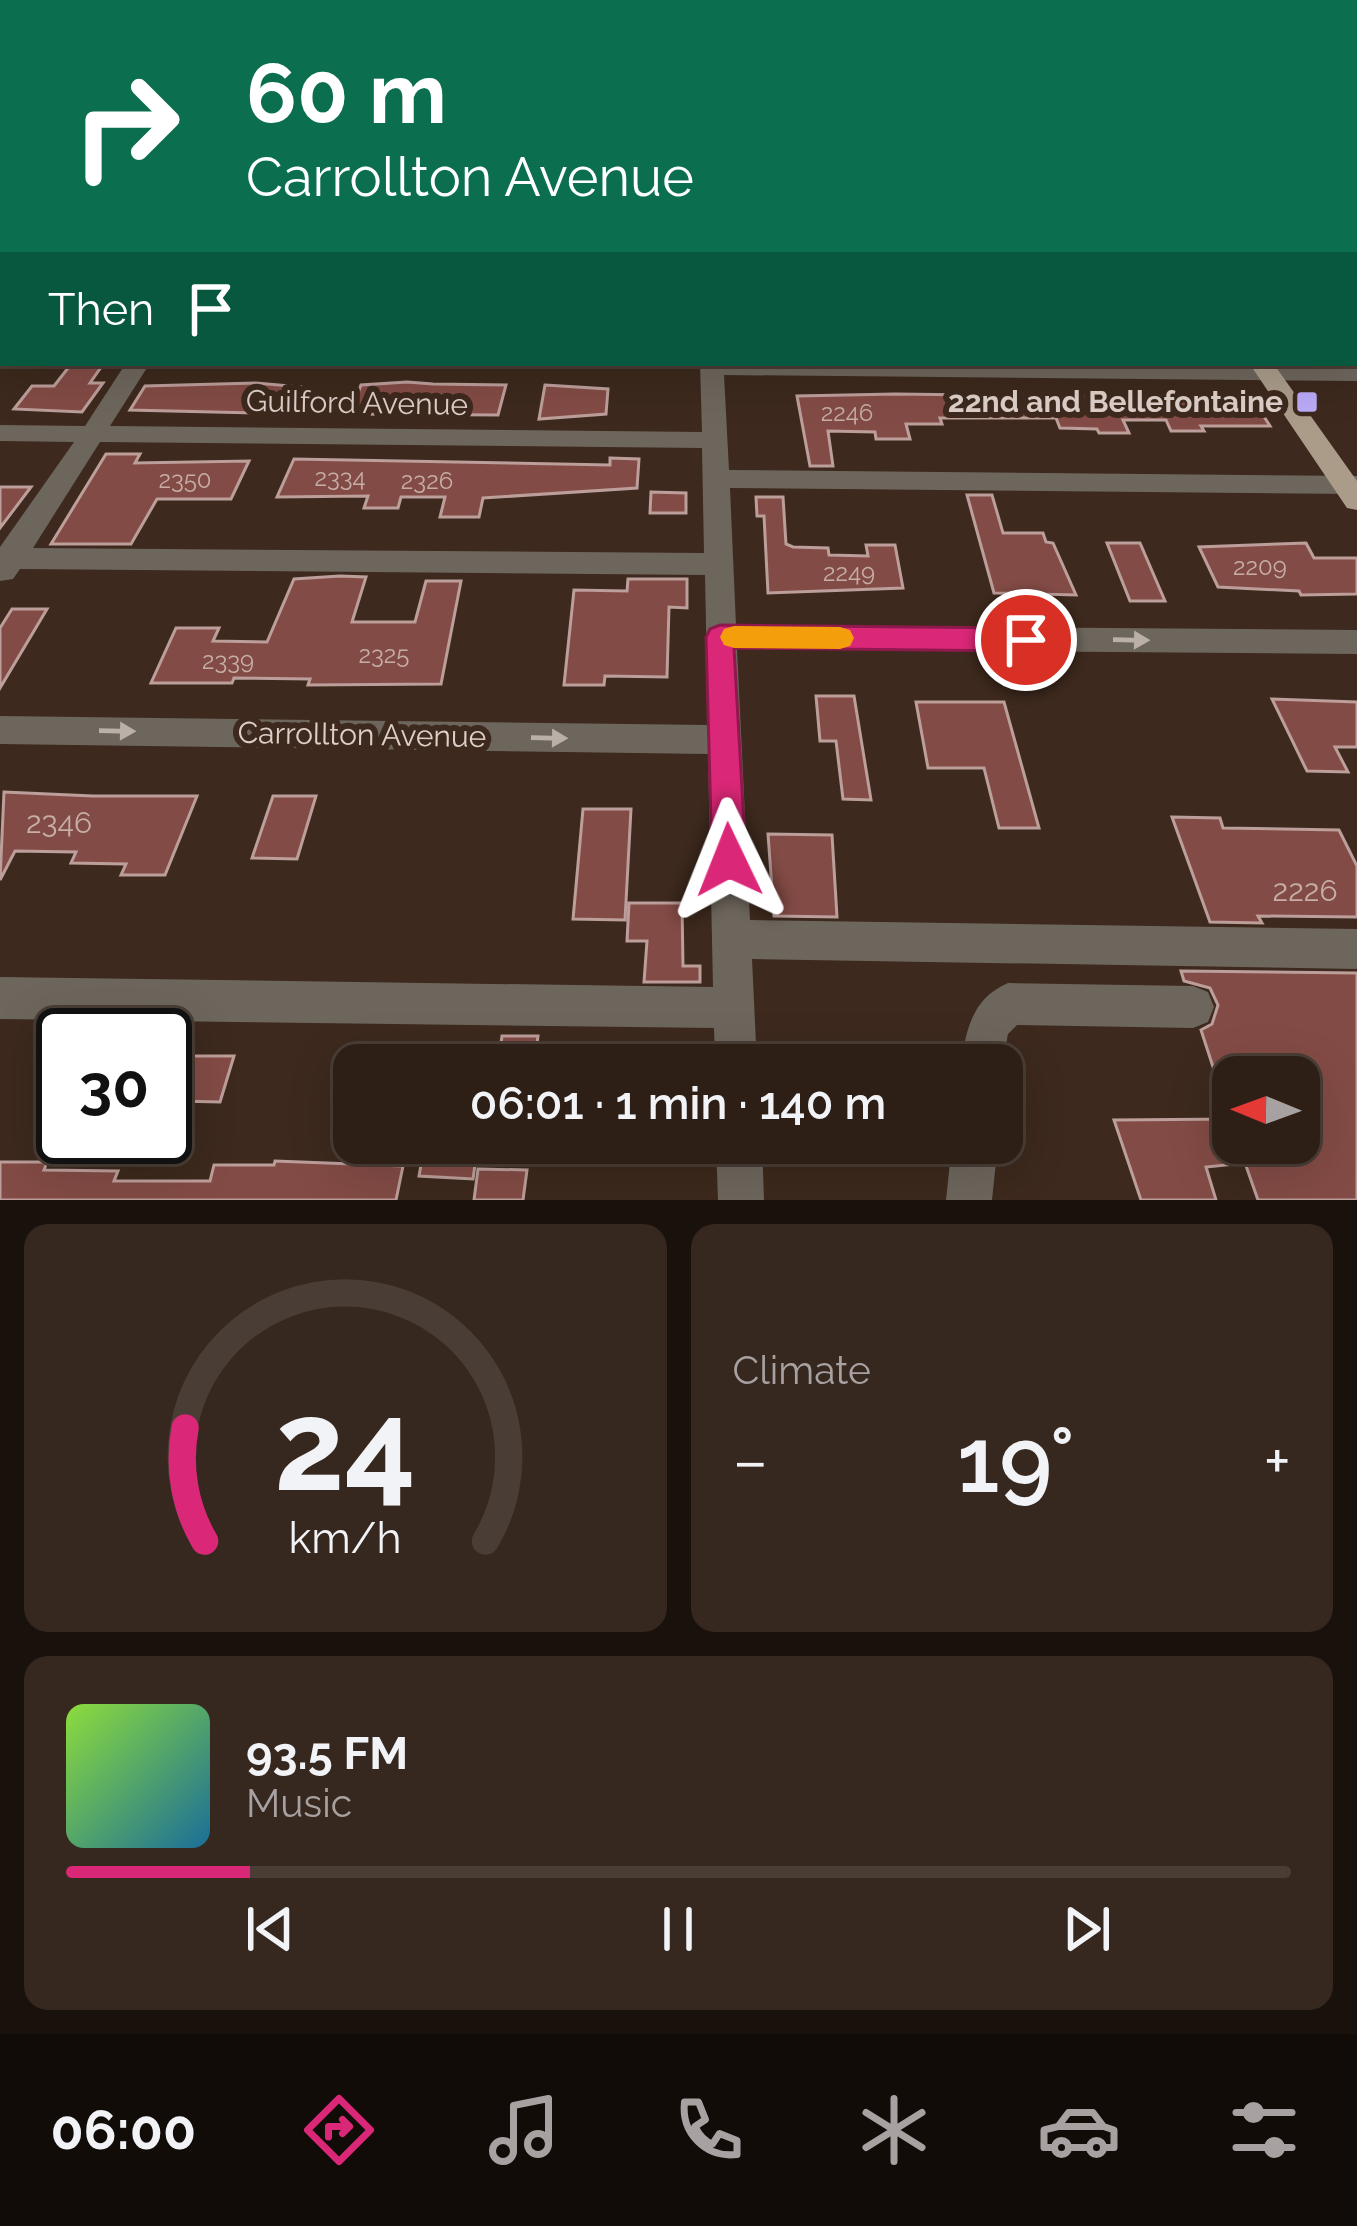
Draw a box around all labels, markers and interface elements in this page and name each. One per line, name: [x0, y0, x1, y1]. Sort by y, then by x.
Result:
text: 60 m: [246, 44, 447, 143]
icon: right: [48, 48, 204, 204]
text: Carrollton Avenue: [246, 145, 694, 209]
icon: arrive: [178, 276, 244, 342]
text: Then: [48, 283, 154, 336]
street label: Guilford Avenue: [246, 383, 468, 422]
place label: 22nd and Bellefontaine: [948, 384, 1283, 419]
marker: 22nd and Bellefontaine: [1294, 389, 1320, 415]
house number: 2246: [821, 398, 873, 427]
house number: 2334: [314, 463, 366, 492]
house number: 2350: [158, 465, 212, 494]
house number: 2326: [401, 466, 453, 495]
house number: 2209: [1233, 552, 1287, 581]
house number: 2249: [823, 558, 875, 587]
pin: [975, 589, 1077, 691]
icon: arrive: [993, 607, 1059, 673]
one-way arrow: [1113, 631, 1151, 650]
house number: 2325: [359, 640, 409, 669]
house number: 2339: [202, 646, 254, 675]
street label: Carrollton Avenue: [237, 715, 487, 754]
one-way arrow: [99, 722, 137, 741]
one-way arrow: [531, 728, 569, 747]
position arrow: [666, 797, 792, 923]
house number: 2346: [26, 805, 92, 840]
house number: 2226: [1273, 873, 1337, 908]
speed limit sign: 30: [36, 1008, 192, 1164]
north arrow: [1212, 1056, 1320, 1164]
map controls: [1212, 1056, 1320, 1164]
text: 06:01 · 1 min · 140 m: [470, 1077, 886, 1130]
text: Climate: [733, 1347, 871, 1393]
text: 24: [274, 1373, 416, 1519]
text: 19°: [957, 1407, 1075, 1513]
text: −: [733, 1422, 768, 1499]
text: +: [1264, 1422, 1291, 1499]
text: km/h: [289, 1513, 402, 1563]
text: 93.5 FM: [246, 1727, 408, 1780]
text: Music: [246, 1780, 352, 1826]
icon: previous: [237, 1896, 303, 1962]
icon: pause: [645, 1896, 711, 1962]
icon: next: [1054, 1896, 1120, 1962]
icon: directions: [297, 2088, 381, 2172]
icon: music: [482, 2088, 566, 2172]
icon: phone: [667, 2088, 751, 2172]
icon: climate: [852, 2088, 936, 2172]
icon: car: [1037, 2088, 1121, 2172]
icon: filters: [1222, 2088, 1306, 2172]
text: 06:00: [51, 2098, 196, 2162]

